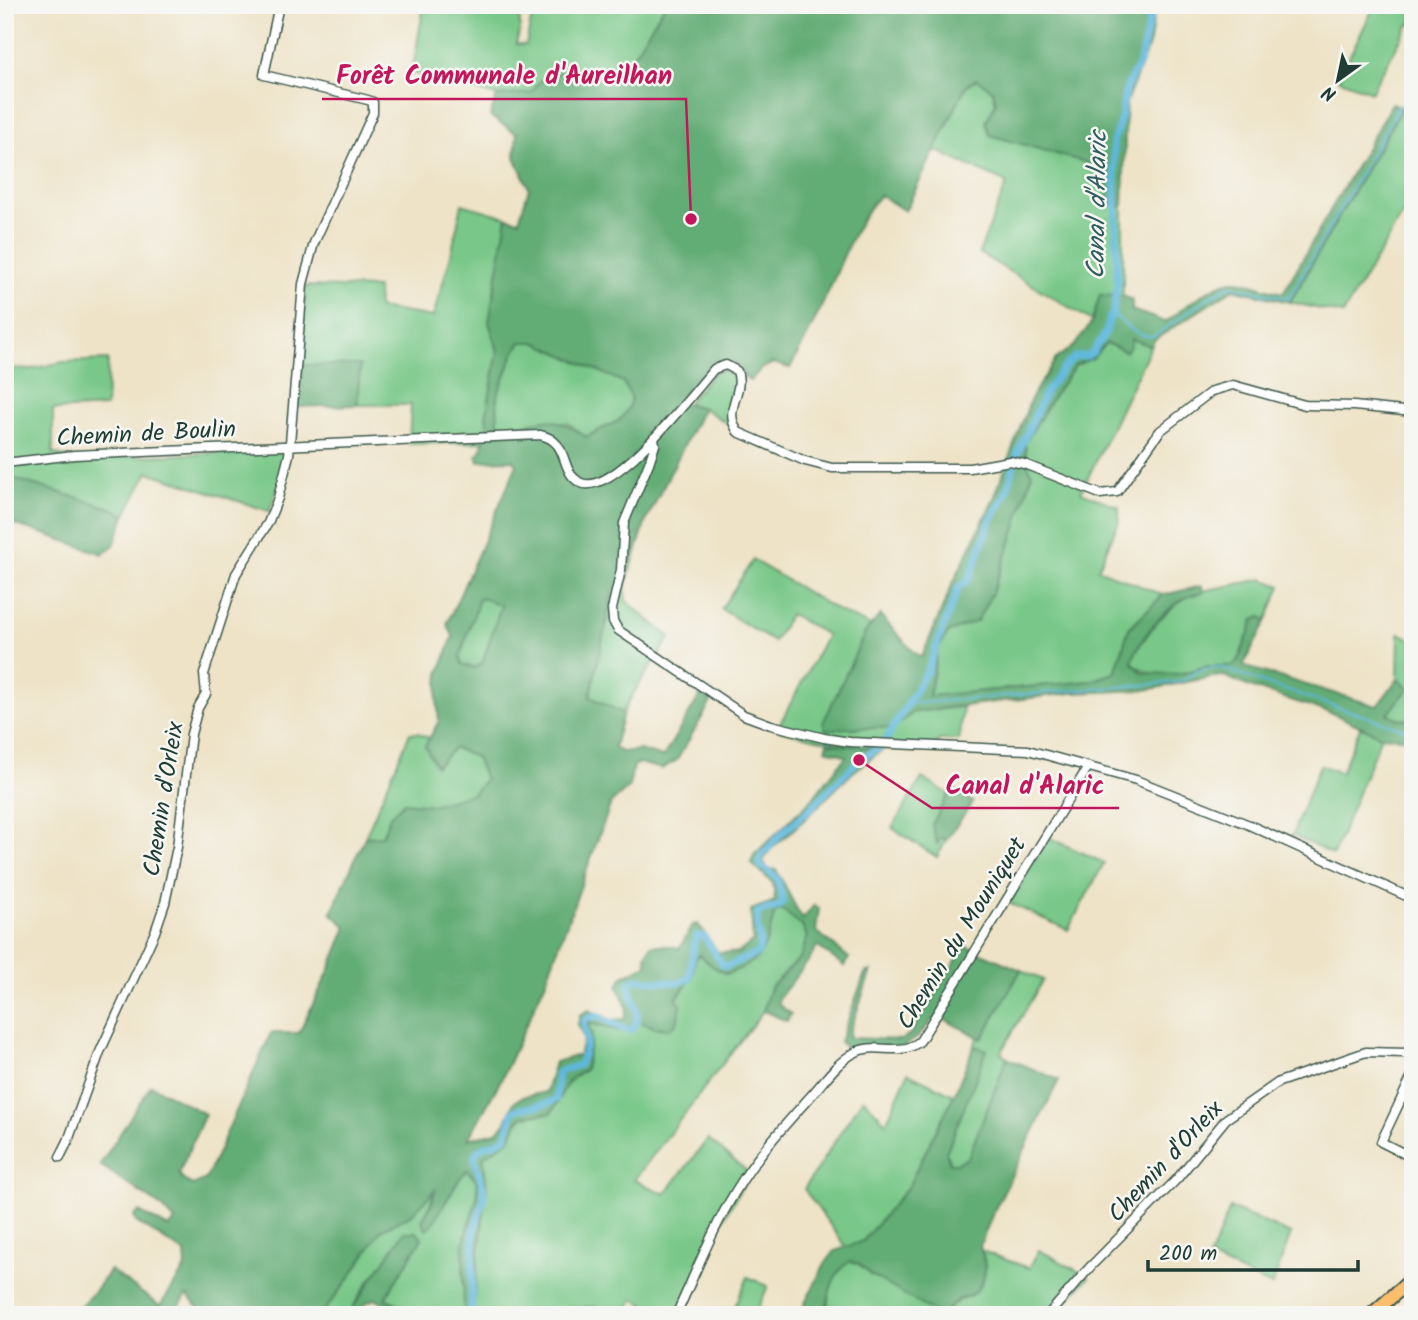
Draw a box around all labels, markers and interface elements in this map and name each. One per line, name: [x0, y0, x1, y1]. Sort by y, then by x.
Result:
north arrow: [1302, 46, 1372, 116]
callout: Forêt Communale d'Aureilhan: [322, 52, 686, 99]
text: Forêt Communale d'Aureilhan: [336, 56, 672, 98]
text: N: [1317, 77, 1343, 108]
water label: Canal d'Alaric: [1076, 128, 1120, 279]
street label: Chemin de Boulin: [55, 410, 237, 459]
street label: Chemin d'Orleix: [133, 718, 196, 879]
callout: Canal d'Alaric: [932, 761, 1119, 808]
text: Canal d'Alaric: [945, 766, 1105, 808]
street label: Chemin du Mouniquet: [887, 829, 1038, 1038]
street label: Chemin d'Orleix: [1099, 1091, 1234, 1232]
scale bar: [1148, 1229, 1358, 1273]
text: 200 m: [1159, 1238, 1217, 1271]

